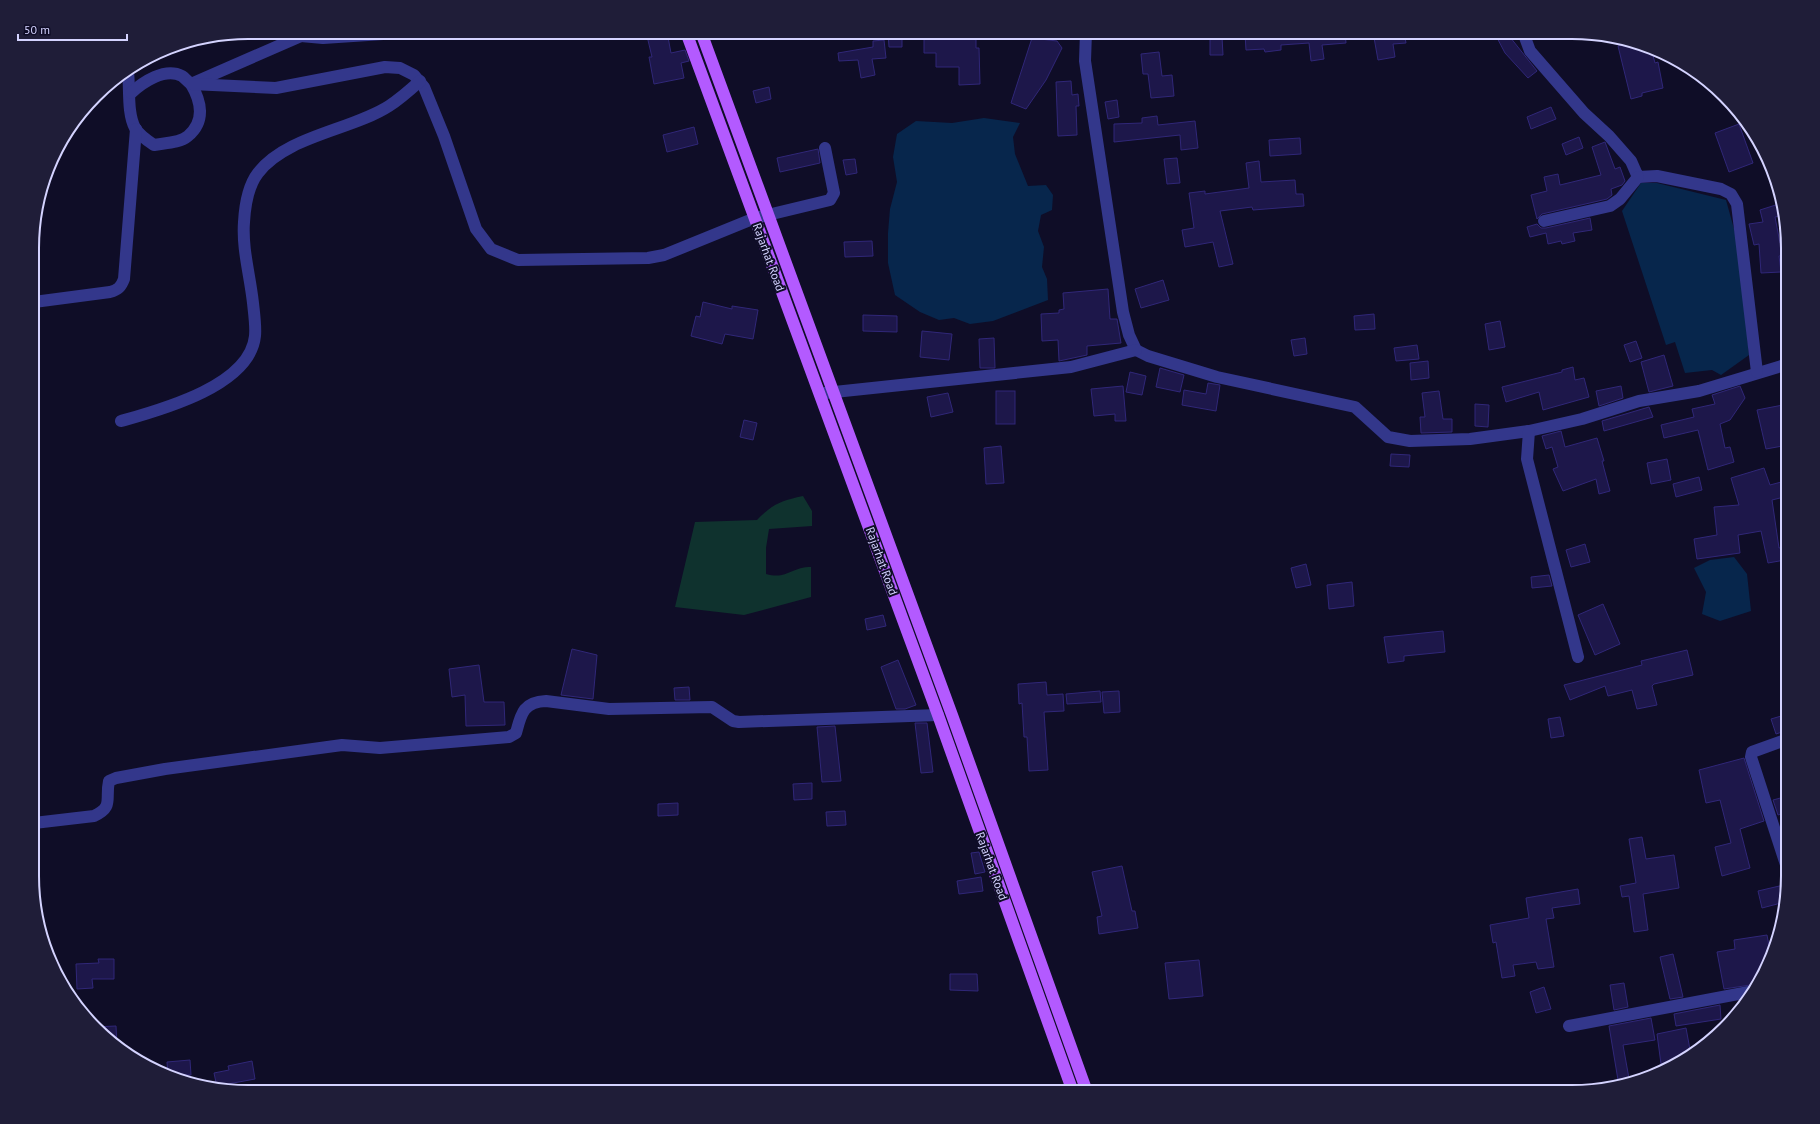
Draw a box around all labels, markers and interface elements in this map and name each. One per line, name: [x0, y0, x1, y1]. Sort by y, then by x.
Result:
scale bar: [18, 16, 127, 42]
text: 50 m: [24, 22, 50, 37]
street label: Rajarhat Road: [750, 221, 788, 293]
street label: Rajarhat Road: [863, 525, 901, 597]
street label: Rajarhat Road: [973, 830, 1011, 902]

